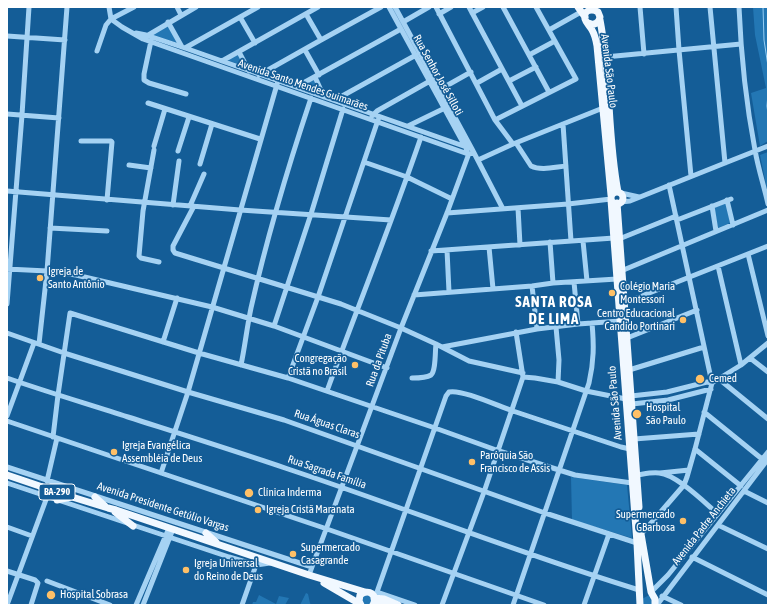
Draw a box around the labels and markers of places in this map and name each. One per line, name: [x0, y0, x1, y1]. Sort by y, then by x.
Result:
place label: Igreja de Santo Antônio: [48, 265, 105, 291]
marker: Igreja de Santo Antônio: [35, 273, 45, 283]
place label: Colégio Maria Montessori: [620, 280, 675, 306]
marker: Colégio Maria Montessori: [607, 288, 617, 298]
place label: Centro Educacional Candido Portinari: [597, 307, 675, 333]
marker: Centro Educacional Candido Portinari: [678, 315, 688, 325]
place label: Congregação Cristã no Brasil: [288, 352, 347, 378]
marker: Congregação Cristã no Brasil: [350, 360, 360, 370]
place label: Cemed: [709, 372, 737, 386]
marker: Cemed: [694, 373, 706, 385]
place label: Hospital São Paulo: [646, 401, 686, 427]
marker: Hospital São Paulo: [631, 408, 643, 420]
place label: Igreja Evangélica Assembléia de Deus: [122, 439, 202, 465]
marker: Igreja Evangélica Assembléia de Deus: [109, 447, 119, 457]
place label: Paróquia São Francisco de Assis: [480, 449, 550, 475]
marker: Paróquia São Francisco de Assis: [467, 457, 477, 467]
place label: Clínica Inderma: [258, 486, 322, 500]
marker: Clínica Inderma: [243, 487, 255, 499]
place label: Igreja Cristã Maranata: [266, 503, 355, 517]
marker: Igreja Cristã Maranata: [253, 505, 263, 515]
place label: Supermercado GBarbosa: [616, 508, 675, 534]
marker: Supermercado GBarbosa: [678, 516, 688, 526]
place label: Supermercado Casagrande: [301, 541, 360, 567]
marker: Supermercado Casagrande: [288, 549, 298, 559]
place label: Igreja Universal do Reino de Deus: [194, 557, 263, 583]
marker: Igreja Universal do Reino de Deus: [181, 565, 191, 575]
place label: Hospital Sobrasa: [60, 588, 128, 602]
marker: Hospital Sobrasa: [45, 589, 57, 601]

